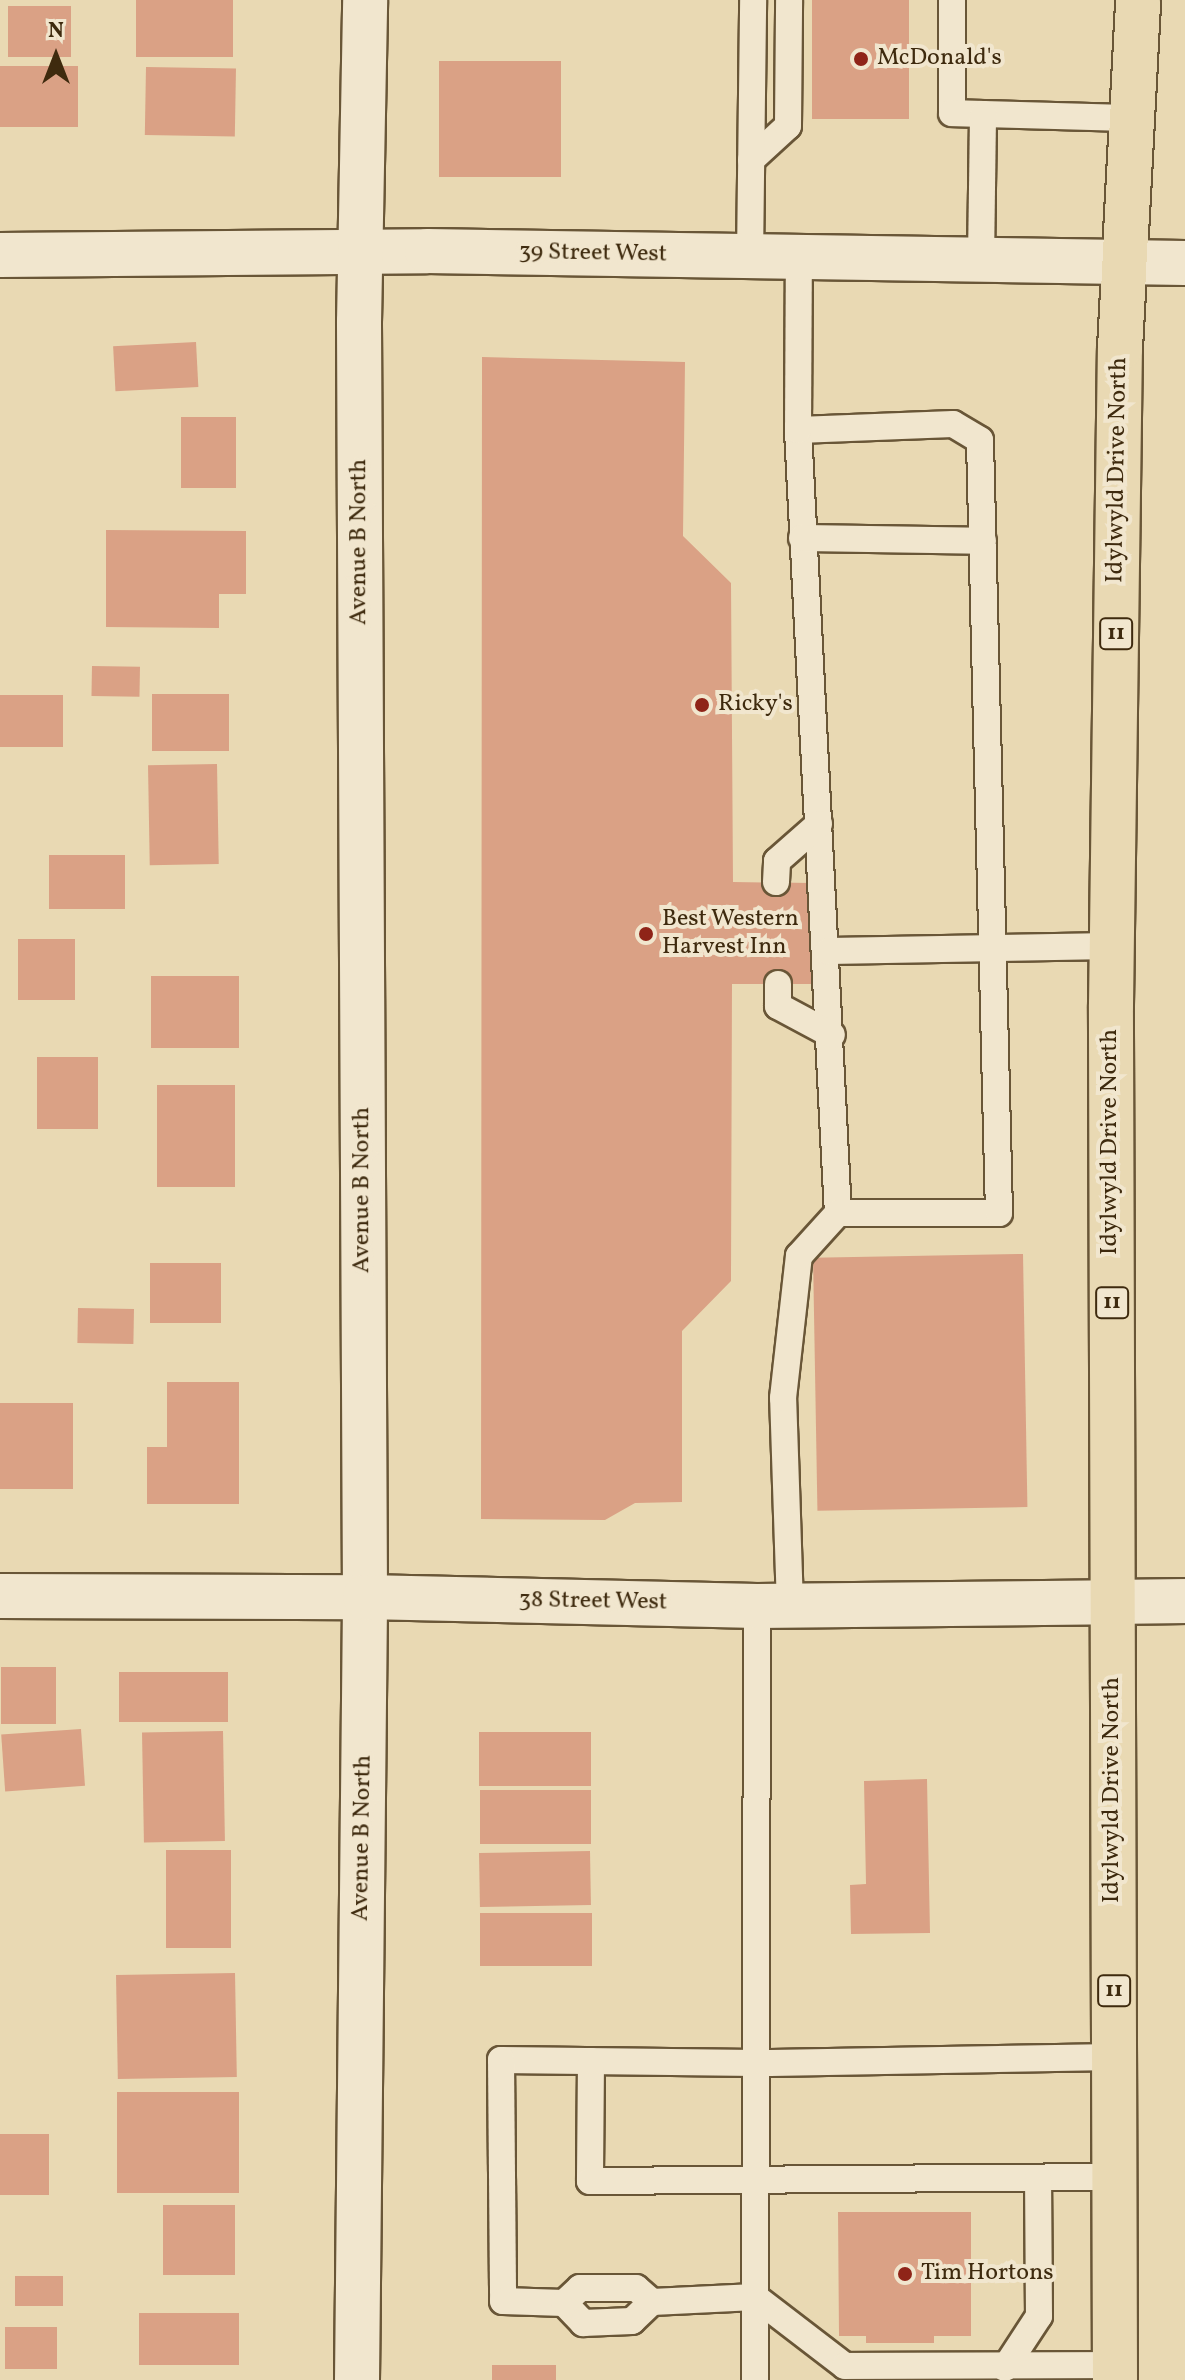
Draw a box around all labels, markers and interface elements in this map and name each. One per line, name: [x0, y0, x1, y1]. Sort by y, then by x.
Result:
north arrow: [16, 16, 96, 96]
text: N: [48, 16, 64, 47]
place label: McDonald's: [877, 45, 1002, 73]
marker: McDonald's: [852, 50, 870, 68]
street label: 39 Street West: [518, 238, 668, 270]
street label: Idylwyld Drive North: [1102, 357, 1134, 583]
street label: Avenue B North: [346, 459, 374, 625]
road number: 11: [1098, 616, 1134, 652]
place label: Ricky's: [718, 691, 793, 719]
marker: Ricky's: [693, 696, 711, 714]
place label: Best Western Harvest Inn: [662, 906, 800, 962]
marker: Best Western Harvest Inn: [637, 925, 655, 943]
street label: Idylwyld Drive North: [1097, 1029, 1125, 1255]
street label: Avenue B North: [349, 1107, 377, 1273]
road number: 11: [1094, 1285, 1130, 1321]
street label: 38 Street West: [518, 1586, 668, 1618]
street label: Idylwyld Drive North: [1099, 1677, 1127, 1903]
street label: Avenue B North: [347, 1755, 379, 1921]
road number: 11: [1096, 1973, 1132, 2009]
place label: Tim Hortons: [921, 2260, 1054, 2288]
marker: Tim Hortons: [896, 2265, 914, 2283]

